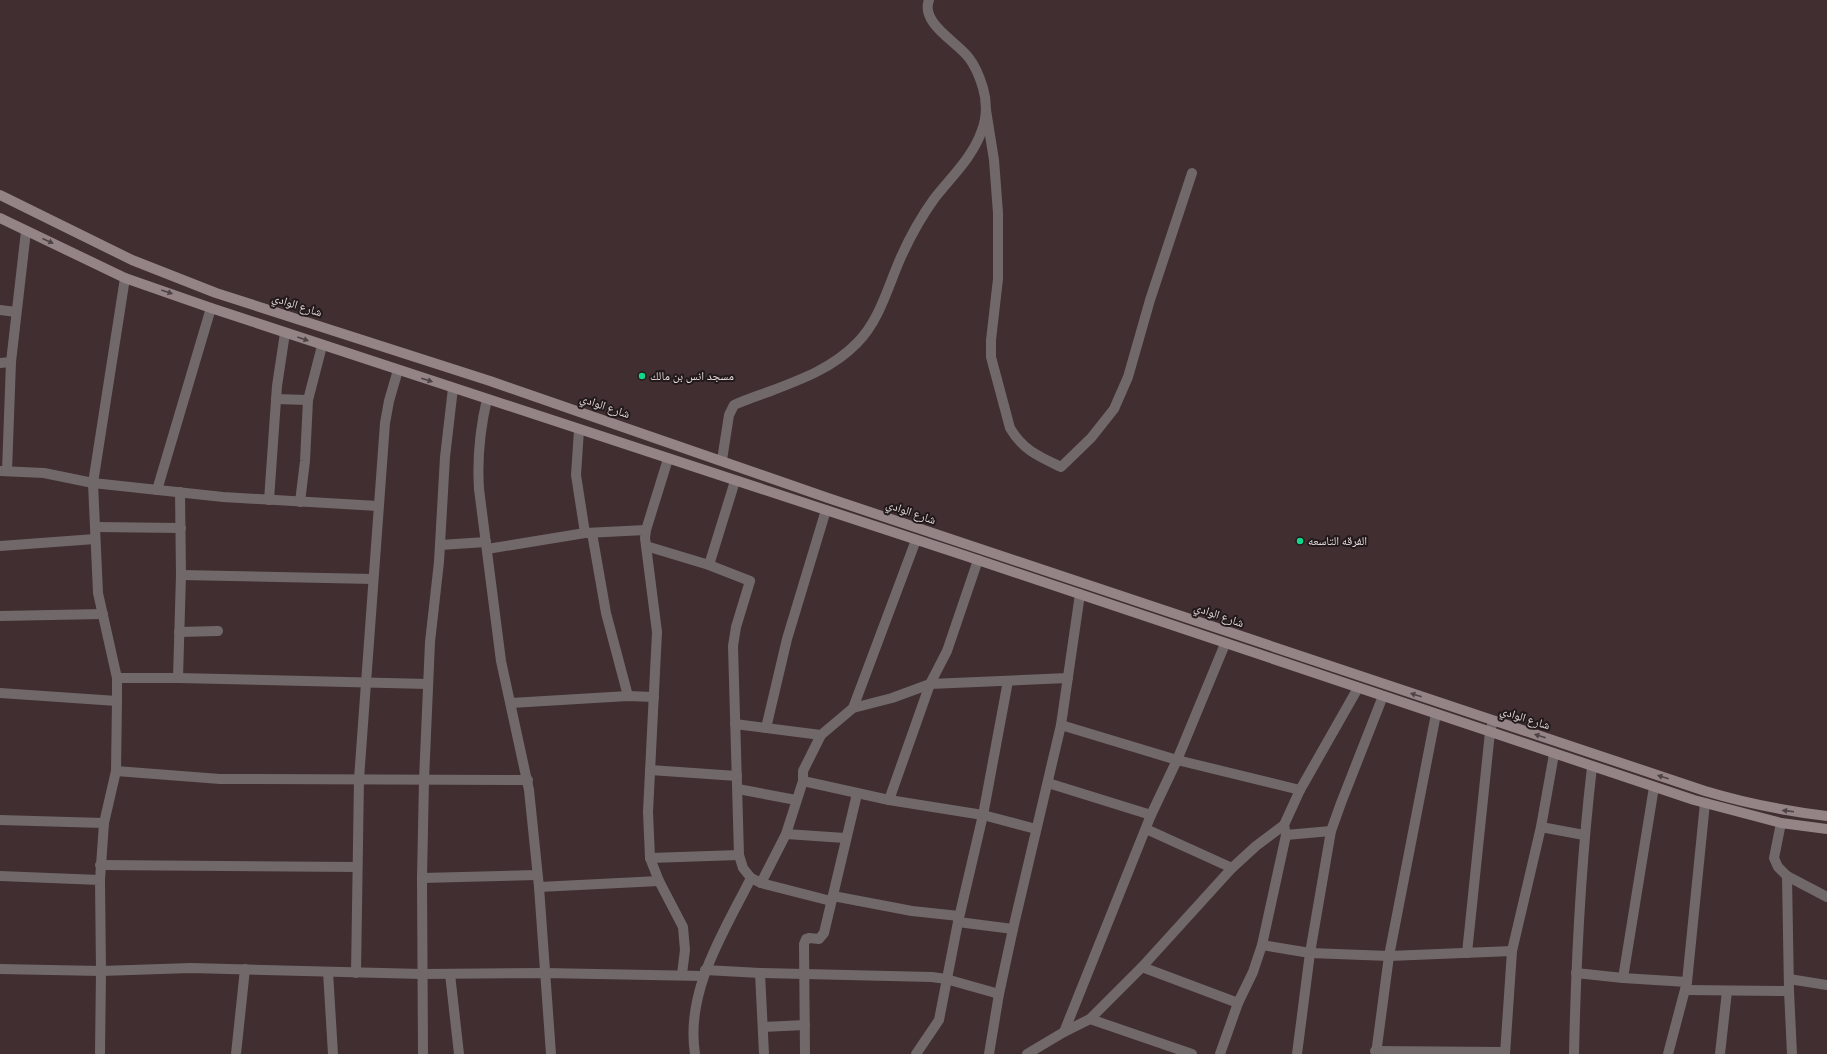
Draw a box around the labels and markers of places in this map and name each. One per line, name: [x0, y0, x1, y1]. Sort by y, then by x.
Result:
place label: مسجد انس بن مالك: [650, 369, 734, 383]
marker: مسجد انس بن مالك: [637, 371, 647, 381]
place label: الفرقه التاسعه: [1308, 534, 1367, 547]
marker: الفرقه التاسعه: [1295, 536, 1305, 546]

